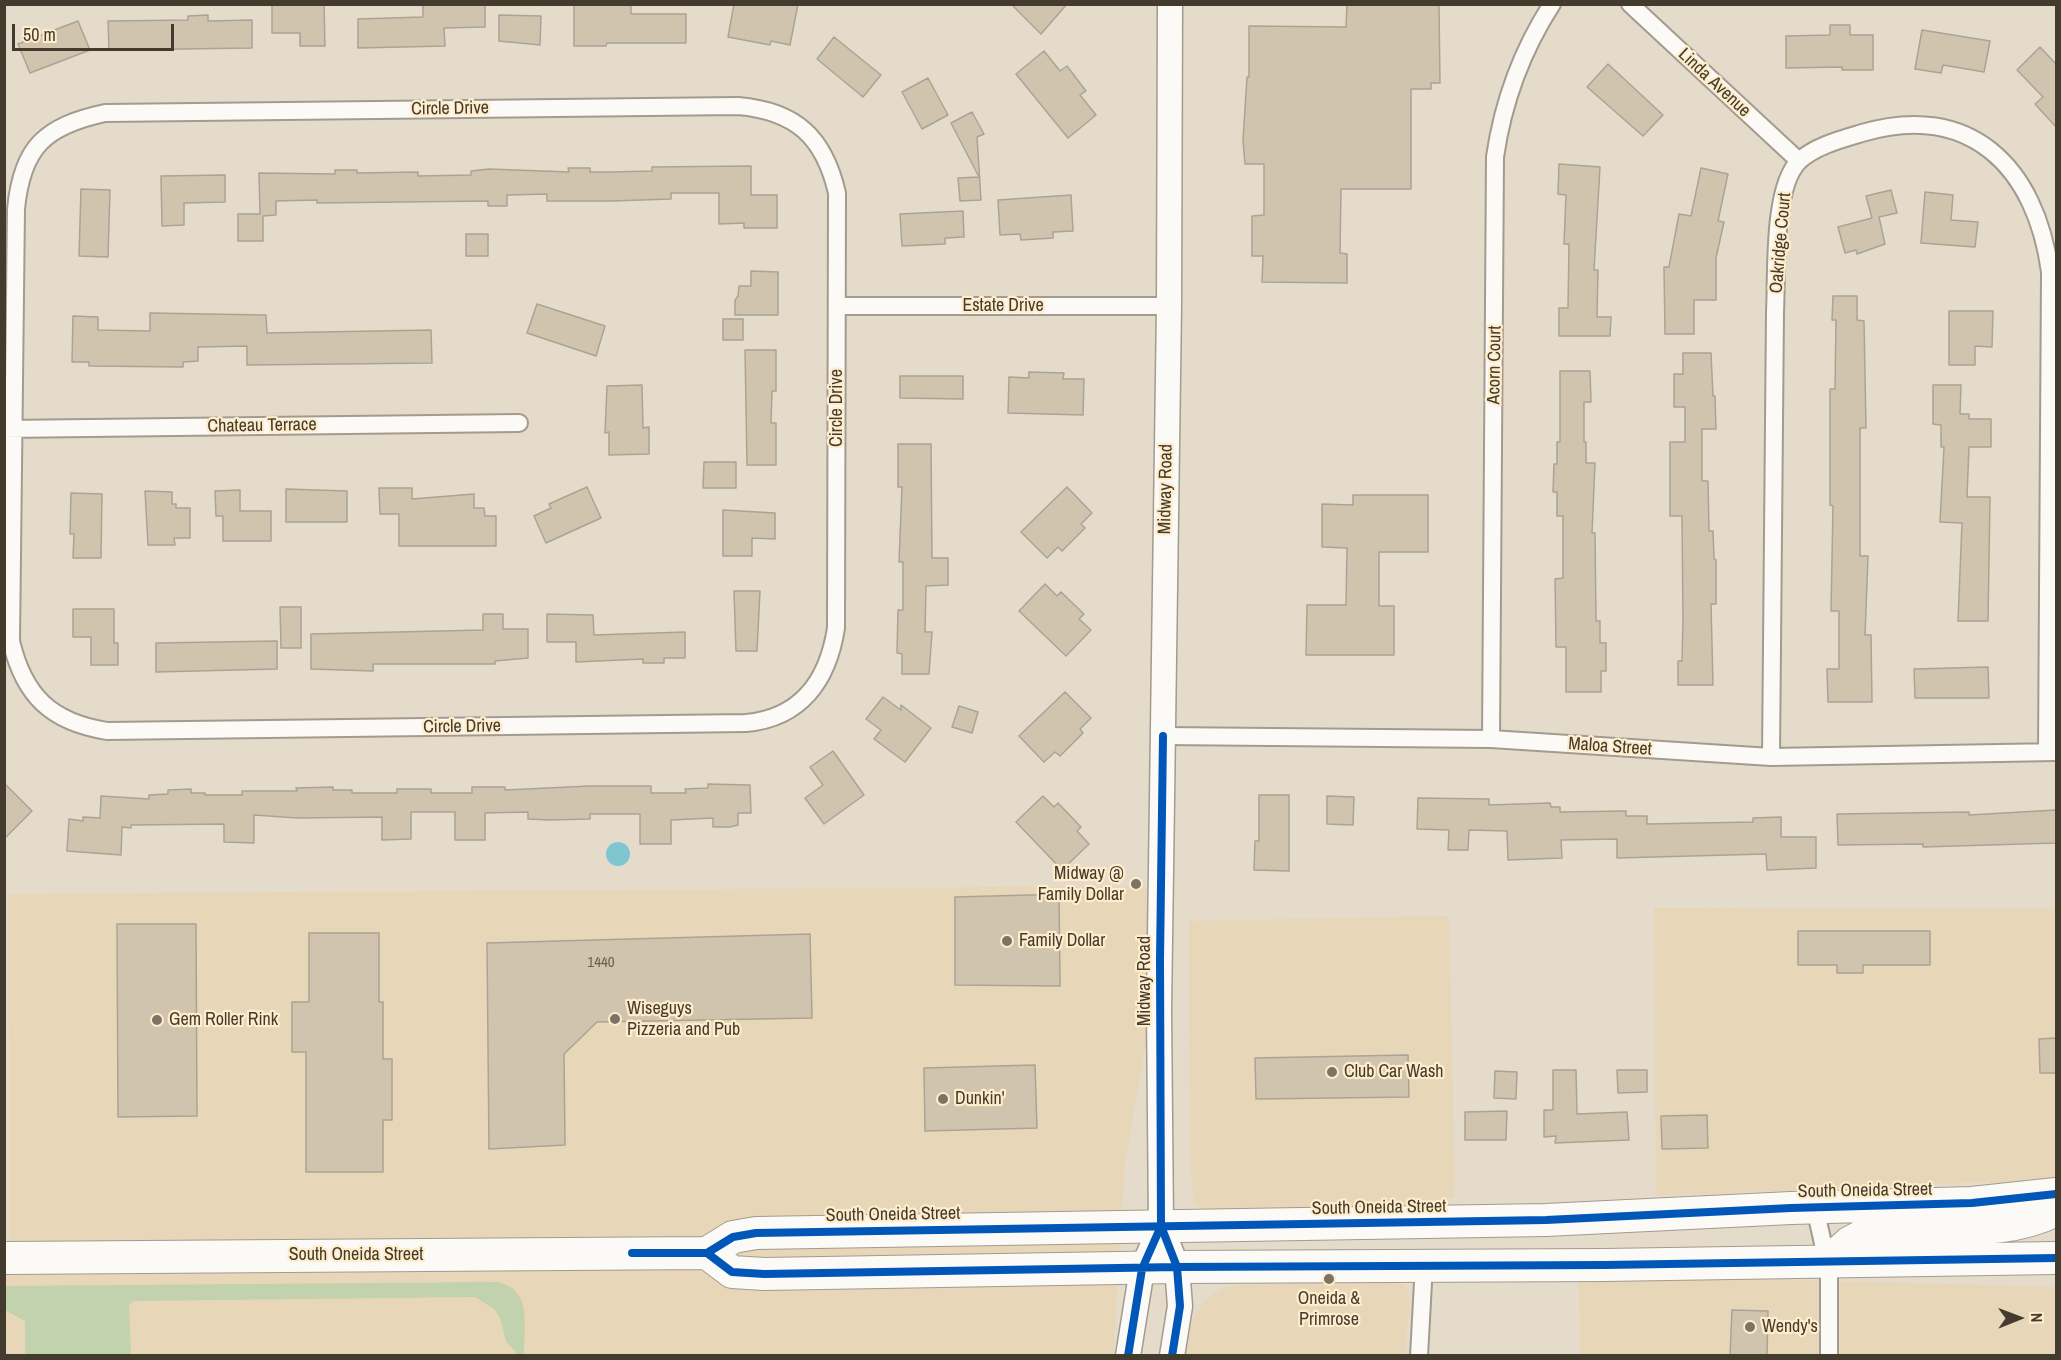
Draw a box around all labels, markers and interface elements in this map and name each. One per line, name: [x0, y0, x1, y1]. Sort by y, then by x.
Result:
scale bar: [15, 12, 177, 50]
text: 50 m: [23, 22, 56, 47]
street label: Linda Avenue: [1673, 44, 1755, 122]
street label: Circle Drive: [411, 98, 489, 120]
street label: Oakridge Court: [1766, 192, 1796, 294]
street label: Estate Drive: [962, 295, 1044, 317]
street label: Acorn Court: [1484, 325, 1506, 405]
street label: Circle Drive: [826, 369, 848, 447]
street label: Chateau Terrace: [207, 414, 317, 438]
street label: Midway Road: [1154, 444, 1178, 534]
street label: Circle Drive: [423, 716, 501, 738]
street label: Maloa Street: [1568, 733, 1652, 761]
place label: Midway @ Family Dollar: [1038, 863, 1124, 906]
marker: Midway @ Family Dollar: [1129, 877, 1143, 891]
place label: Family Dollar: [1019, 930, 1105, 952]
marker: Family Dollar: [1000, 934, 1014, 948]
street label: Midway Road: [1134, 936, 1156, 1026]
house number: 1440: [587, 954, 615, 972]
place label: Wiseguys Pizzeria and Pub: [627, 998, 740, 1040]
place label: Gem Roller Rink: [169, 1009, 278, 1031]
marker: Wiseguys Pizzeria and Pub: [608, 1012, 622, 1026]
marker: Gem Roller Rink: [150, 1013, 164, 1027]
place label: Club Car Wash: [1344, 1061, 1444, 1083]
marker: Club Car Wash: [1325, 1065, 1339, 1079]
place label: Dunkin': [955, 1088, 1005, 1110]
marker: Dunkin': [936, 1092, 950, 1106]
street label: South Oneida Street: [1798, 1179, 1932, 1203]
street label: South Oneida Street: [1312, 1196, 1446, 1220]
street label: South Oneida Street: [826, 1203, 960, 1227]
street label: South Oneida Street: [289, 1244, 423, 1266]
marker: Oneida & Primrose: [1322, 1272, 1336, 1286]
place label: Oneida & Primrose: [1298, 1288, 1360, 1330]
north arrow: [1989, 1288, 2049, 1348]
text: N: [2026, 1313, 2048, 1323]
place label: Wendy's: [1762, 1316, 1818, 1338]
marker: Wendy's: [1743, 1320, 1757, 1334]

